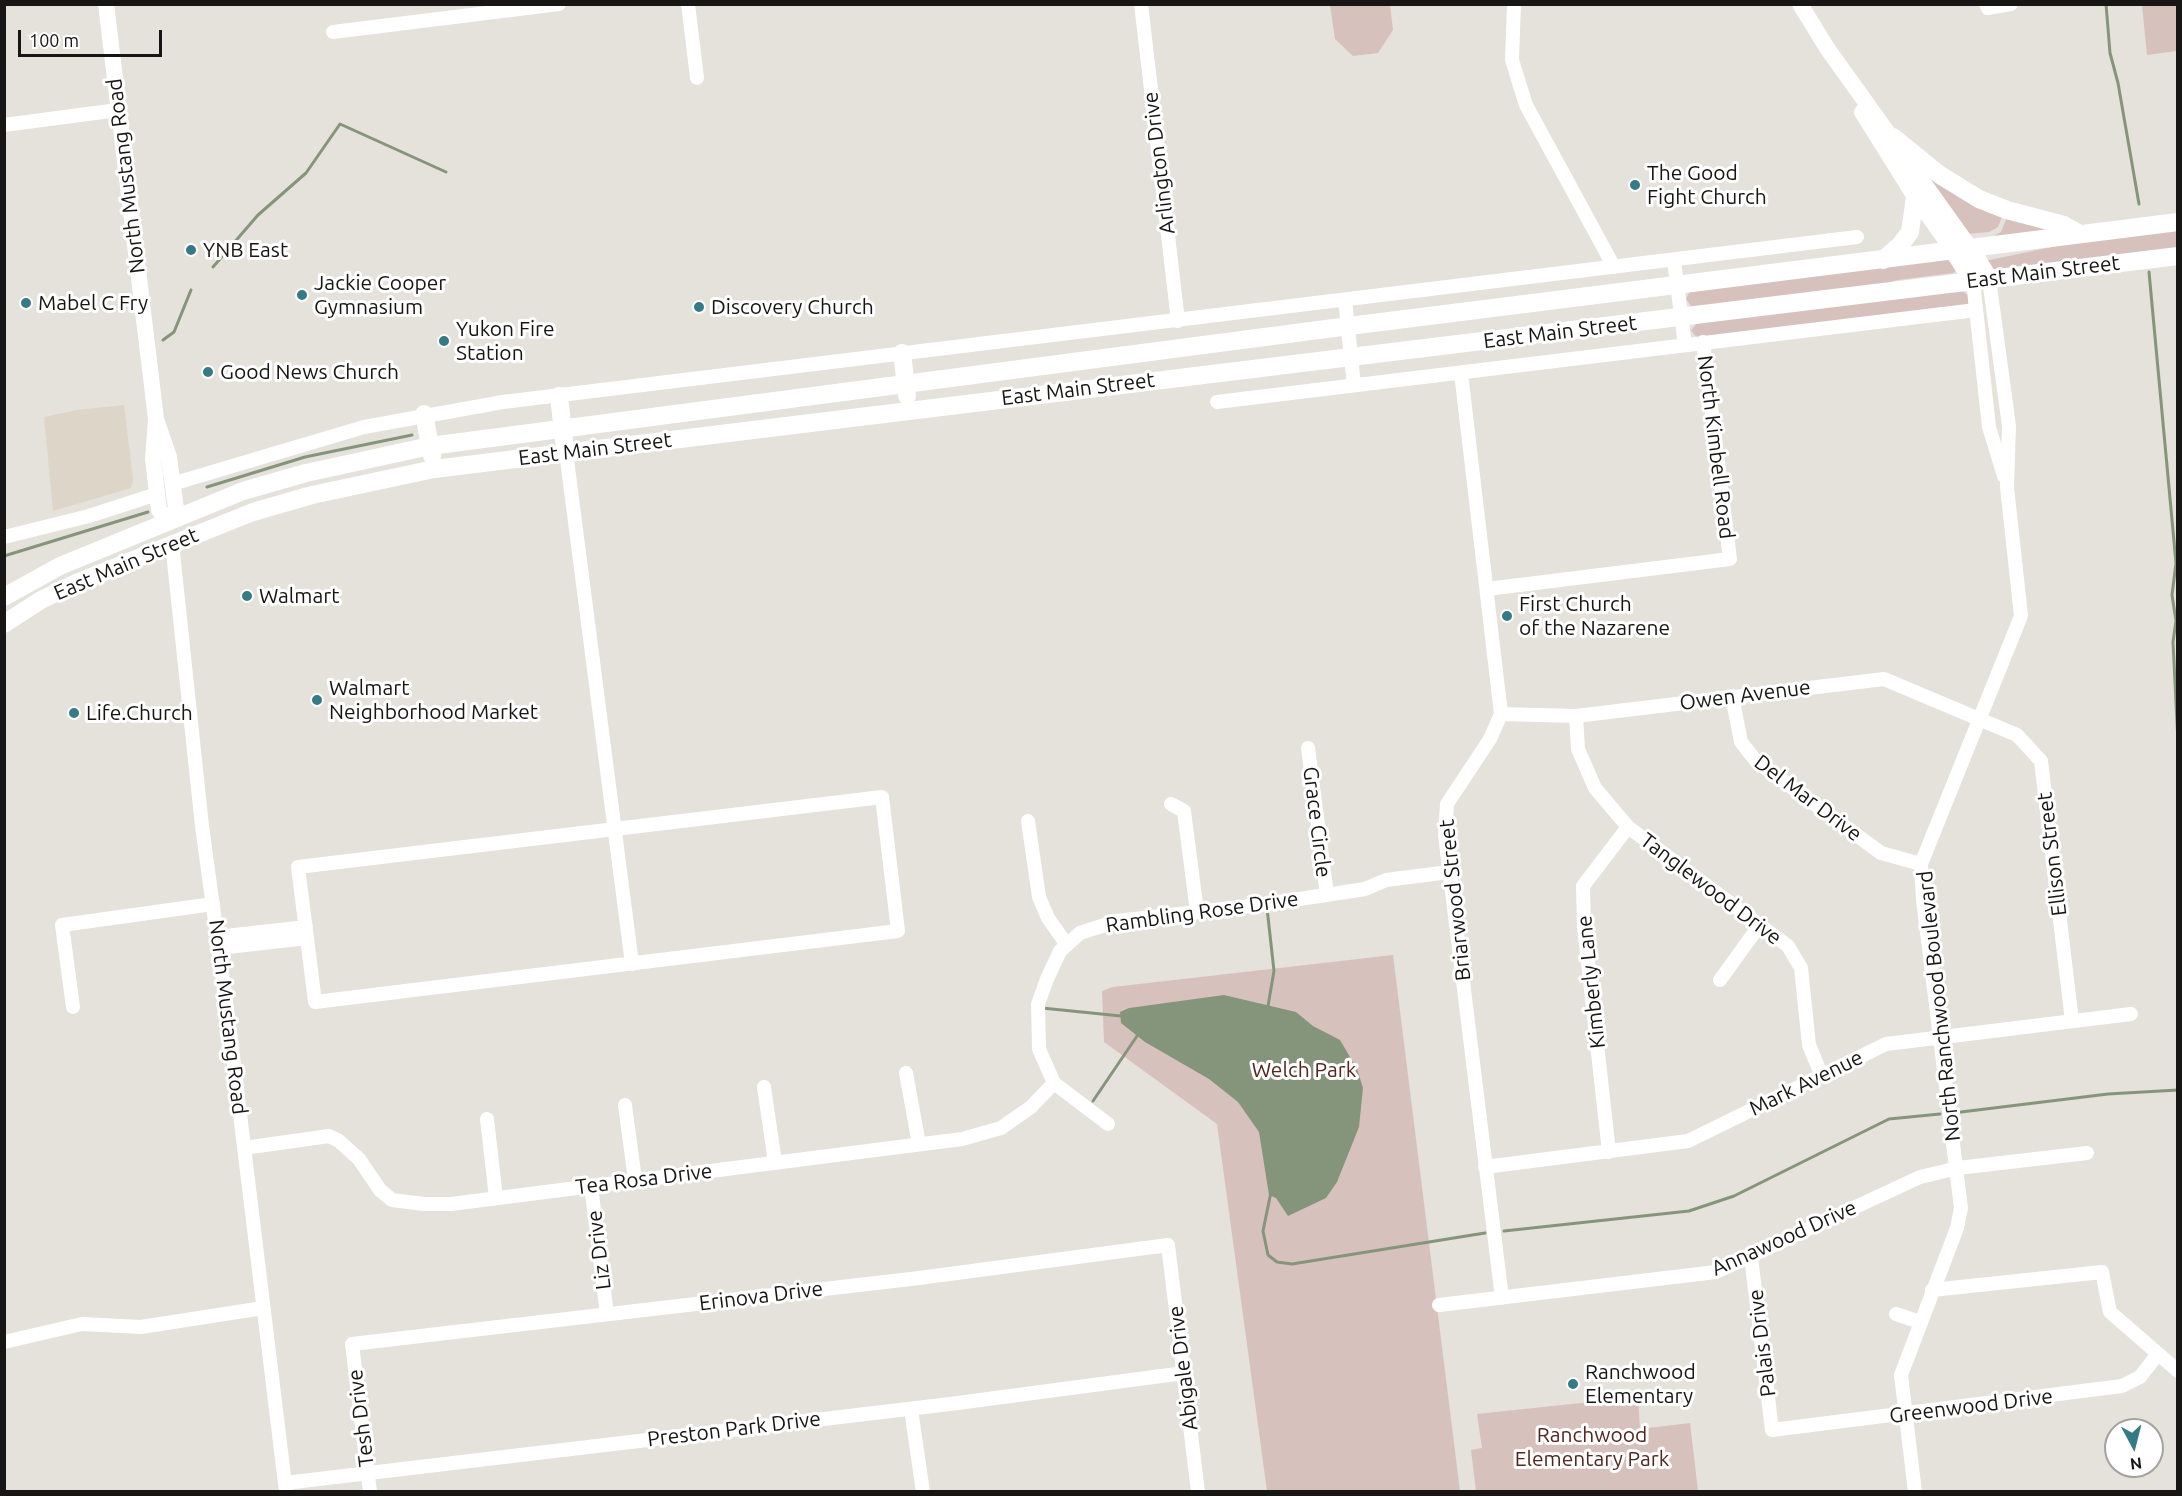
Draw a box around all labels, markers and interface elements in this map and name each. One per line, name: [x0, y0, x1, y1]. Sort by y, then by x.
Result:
scale bar: [21, 18, 165, 56]
text: 100 m: [29, 30, 79, 50]
street label: North Mustang Road: [102, 77, 150, 275]
street label: Arlington Drive: [1138, 90, 1180, 236]
place label: The Good Fight Church: [1647, 160, 1767, 210]
marker: The Good Fight Church: [1628, 178, 1642, 192]
place label: YNB East: [203, 237, 288, 263]
marker: YNB East: [184, 243, 198, 257]
street label: East Main Street: [1965, 250, 2121, 294]
place label: Jackie Cooper Gymnasium: [314, 270, 446, 320]
marker: Jackie Cooper Gymnasium: [295, 288, 309, 302]
place label: Mabel C Fry: [38, 290, 148, 316]
place label: Discovery Church: [711, 294, 874, 320]
marker: Mabel C Fry: [19, 296, 33, 310]
marker: Discovery Church: [692, 300, 706, 314]
street label: East Main Street: [1482, 310, 1638, 354]
place label: Yukon Fire Station: [456, 316, 555, 366]
marker: Yukon Fire Station: [437, 334, 451, 348]
street label: North Kimbell Road: [1692, 354, 1740, 540]
place label: Good News Church: [220, 359, 399, 385]
marker: Good News Church: [201, 365, 215, 379]
street label: East Main Street: [1000, 367, 1156, 411]
street label: East Main Street: [517, 427, 673, 471]
street label: East Main Street: [50, 522, 202, 606]
place label: Walmart: [259, 583, 339, 609]
marker: Walmart: [240, 589, 254, 603]
place label: First Church of the Nazarene: [1519, 591, 1670, 641]
marker: First Church of the Nazarene: [1500, 609, 1514, 623]
street label: Owen Avenue: [1678, 674, 1812, 716]
place label: Walmart Neighborhood Market: [329, 675, 538, 725]
marker: Walmart Neighborhood Market: [310, 693, 324, 707]
place label: Life.Church: [86, 700, 193, 726]
marker: Life.Church: [67, 706, 81, 720]
street label: Del Mar Drive: [1749, 749, 1867, 847]
street label: Grace Circle: [1298, 765, 1336, 879]
street label: Ellison Street: [2032, 791, 2072, 917]
street label: Briarwood Street: [1434, 818, 1476, 982]
street label: Tanglewood Drive: [1635, 828, 1787, 950]
street label: North Ranchwood Boulevard: [1912, 870, 1966, 1142]
street label: Rambling Rose Drive: [1104, 886, 1300, 938]
street label: Kimberly Lane: [1571, 914, 1611, 1050]
street label: North Mustang Road: [204, 918, 252, 1116]
street label: Mark Avenue: [1745, 1045, 1867, 1121]
park label: Welch Park: [1252, 1057, 1356, 1083]
street label: Tea Rosa Drive: [574, 1158, 714, 1200]
street label: Annawood Drive: [1708, 1195, 1860, 1281]
street label: Liz Drive: [582, 1209, 616, 1291]
street label: Erinova Drive: [698, 1276, 824, 1316]
street label: Palais Drive: [1743, 1288, 1781, 1398]
street label: Abigale Drive: [1163, 1304, 1203, 1432]
place label: Ranchwood Elementary: [1585, 1359, 1696, 1409]
street label: Tesh Drive: [343, 1368, 379, 1468]
marker: Ranchwood Elementary: [1566, 1377, 1580, 1391]
street label: Greenwood Drive: [1888, 1383, 2054, 1429]
street label: Preston Park Drive: [646, 1406, 822, 1452]
north arrow: [2104, 1418, 2164, 1478]
park label: Ranchwood Elementary Park: [1515, 1422, 1669, 1472]
text: N: [2129, 1454, 2143, 1474]

